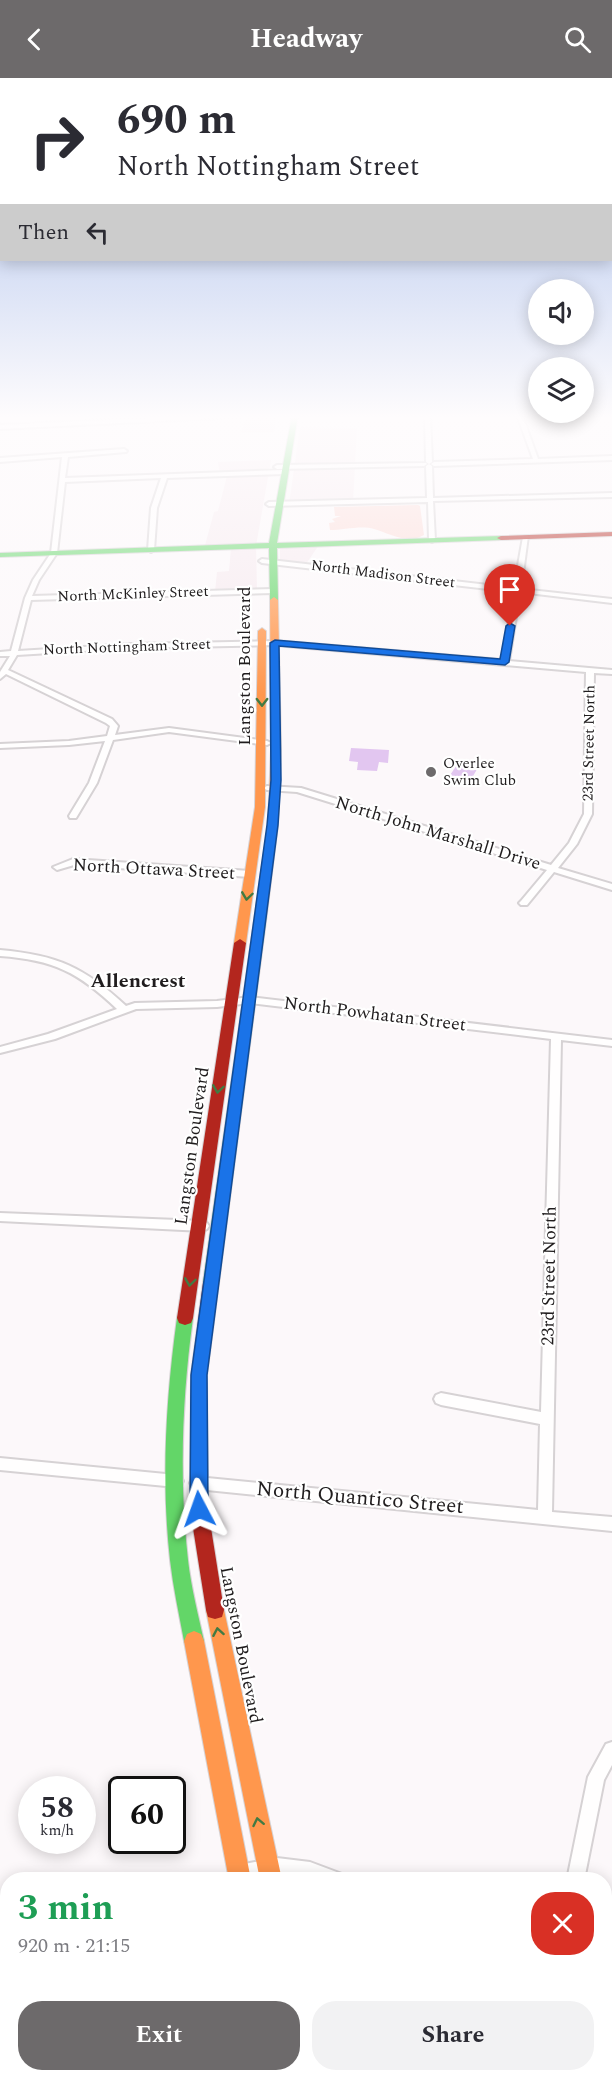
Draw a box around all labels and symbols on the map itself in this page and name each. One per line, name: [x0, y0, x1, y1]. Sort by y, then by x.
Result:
street label: North Madison Street: [310, 554, 456, 594]
pin: [484, 564, 535, 626]
street label: North McKinley Street: [57, 580, 209, 608]
street label: Langston Boulevard: [231, 586, 258, 746]
street label: North Nottingham Street: [43, 633, 211, 661]
street label: 23rd Street North: [576, 684, 602, 801]
one-way arrow: [256, 698, 268, 707]
place label: Overlee Swim Club: [443, 752, 516, 792]
marker: Overlee Swim Club: [424, 765, 438, 779]
street label: North John Marshall Drive: [332, 789, 544, 877]
street label: North Ottawa Street: [72, 851, 236, 887]
one-way arrow: [242, 892, 254, 901]
district label: Allencrest: [90, 966, 186, 996]
street label: North Powhatan Street: [282, 989, 468, 1039]
street label: Langston Boulevard: [168, 1065, 216, 1227]
one-way arrow: [213, 1084, 225, 1094]
street label: 23rd Street North: [534, 1206, 564, 1346]
one-way arrow: [184, 1277, 196, 1287]
street label: North Quantico Street: [255, 1473, 465, 1523]
position arrow: [167, 1477, 231, 1541]
street label: Langston Boulevard: [213, 1564, 269, 1726]
one-way arrow: [212, 1627, 225, 1637]
speed limit sign: 60: [108, 1776, 186, 1854]
one-way arrow: [252, 1818, 265, 1828]

